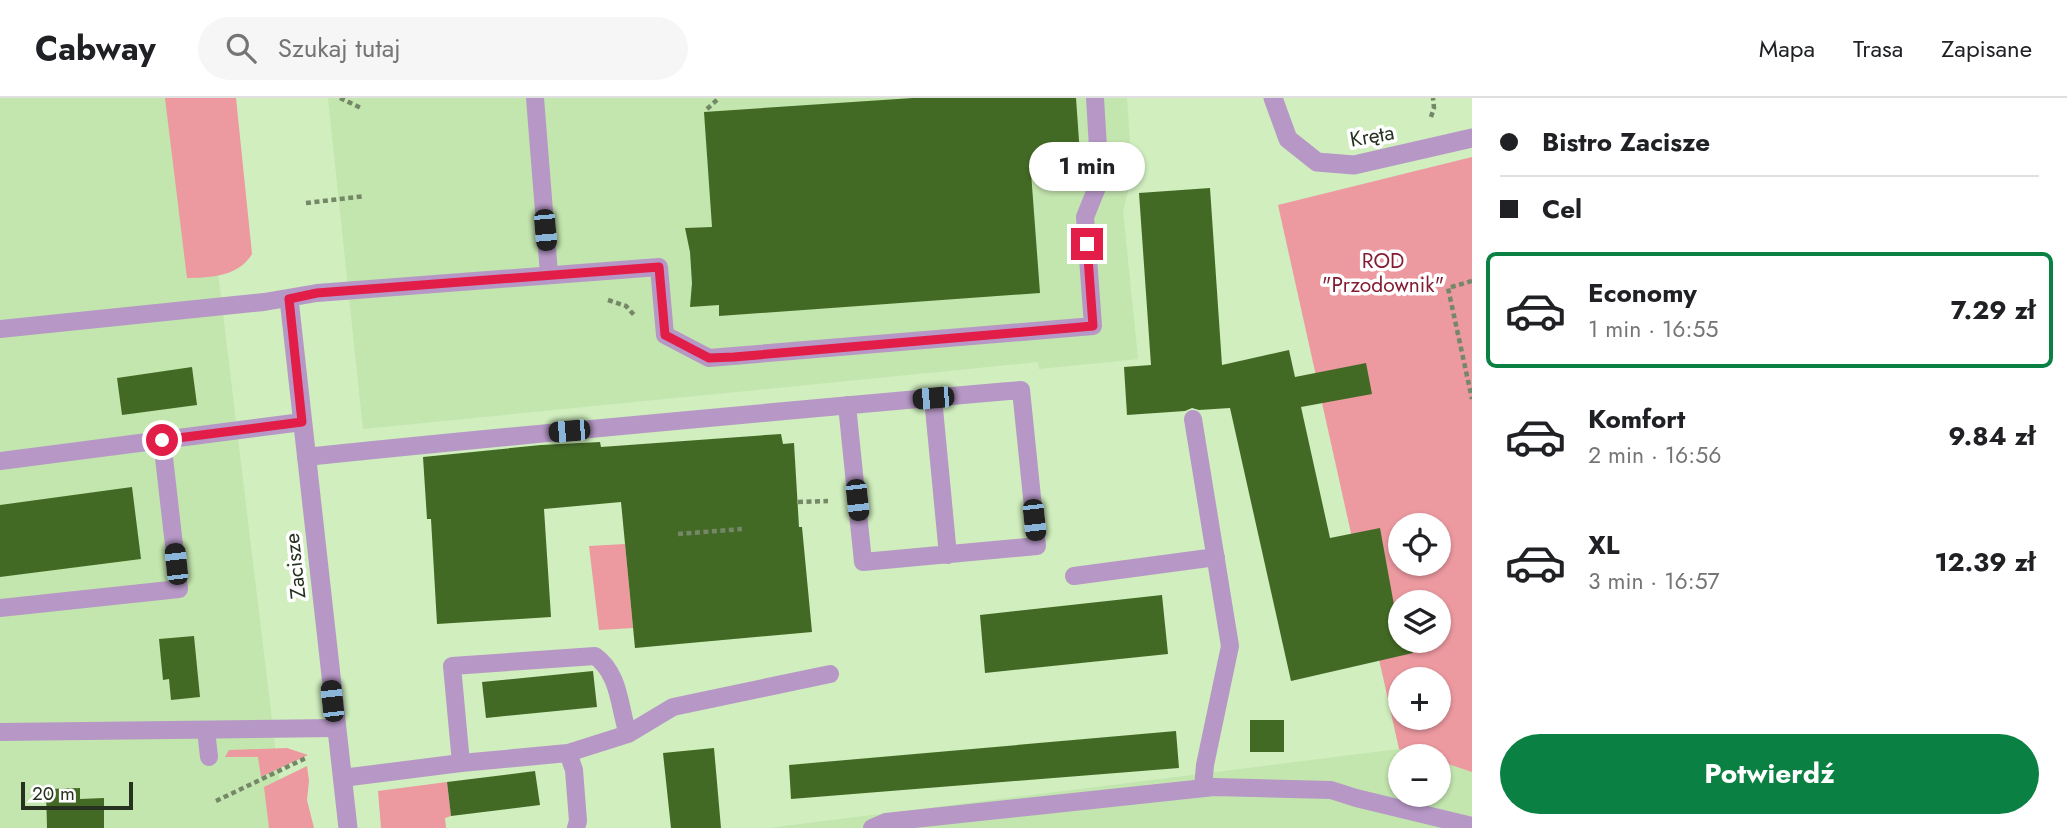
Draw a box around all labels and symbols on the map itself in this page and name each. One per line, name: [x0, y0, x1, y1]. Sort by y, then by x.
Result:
street label: Kręta: [1347, 117, 1397, 155]
callout: 1 min: [1029, 142, 1145, 192]
car: [533, 208, 558, 252]
route end: [1071, 228, 1103, 260]
park label: ROD "Przodownik": [1322, 246, 1444, 300]
car: [912, 386, 955, 410]
car: [548, 419, 591, 443]
route start: [146, 424, 178, 456]
car: [845, 478, 870, 522]
car: [1022, 498, 1047, 542]
street label: Zacisze: [277, 532, 313, 600]
car: [164, 542, 189, 586]
car: [320, 679, 345, 723]
scale bar: [21, 779, 133, 811]

